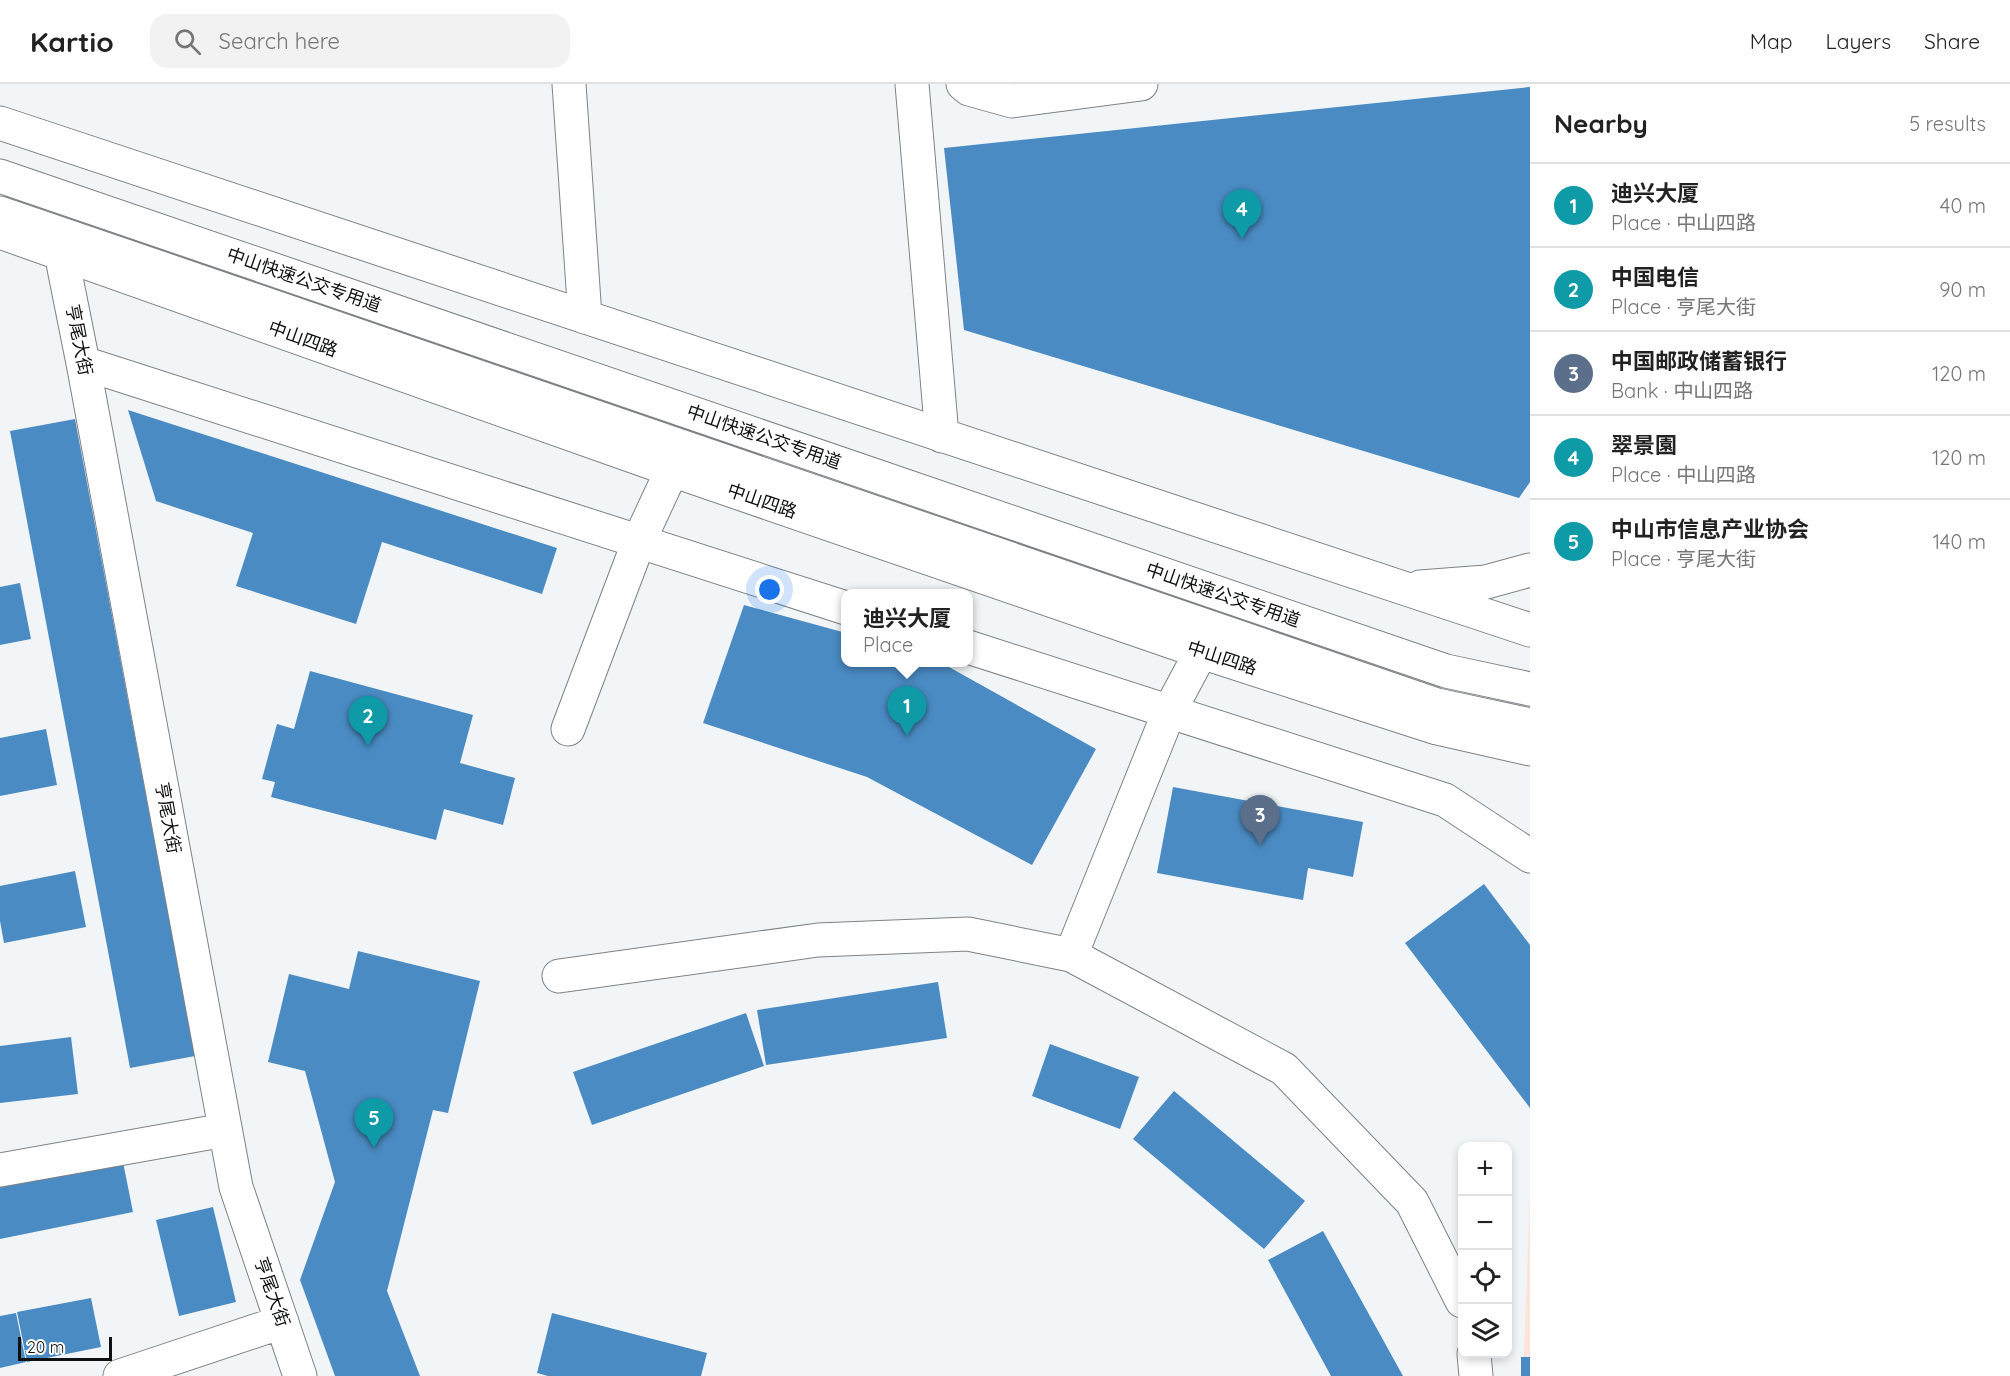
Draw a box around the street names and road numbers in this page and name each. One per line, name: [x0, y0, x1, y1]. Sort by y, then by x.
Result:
street label: 中山快速公交专用道: [224, 242, 384, 317]
street label: 亨尾大街: [61, 302, 98, 377]
street label: 中山四路: [265, 315, 341, 362]
street label: 中山快速公交专用道: [684, 399, 844, 474]
street label: 中山四路: [724, 478, 800, 523]
street label: 中山快速公交专用道: [1143, 557, 1303, 632]
street label: 中山四路: [1184, 635, 1260, 680]
street label: 亨尾大街: [151, 780, 186, 855]
street label: 亨尾大街: [250, 1254, 295, 1330]

